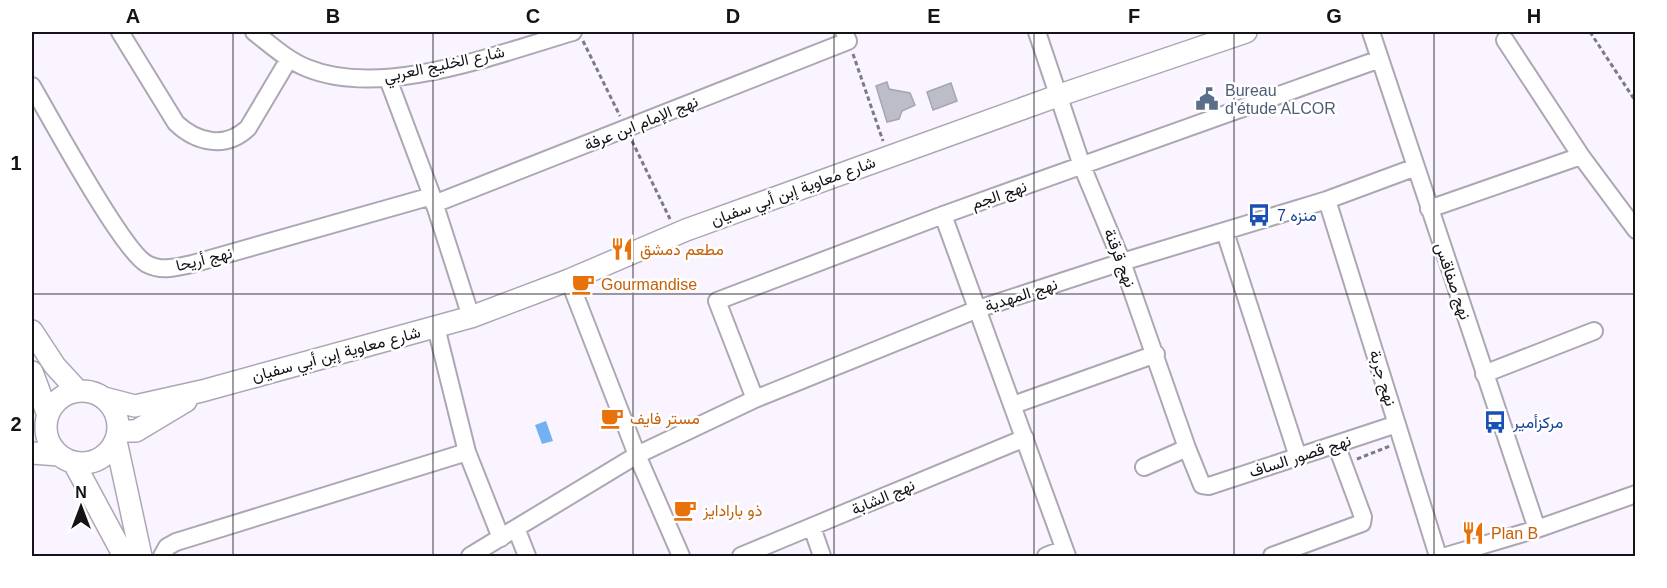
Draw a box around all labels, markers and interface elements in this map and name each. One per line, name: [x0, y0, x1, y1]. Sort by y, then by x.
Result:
text: A: [126, 5, 140, 27]
text: B: [326, 5, 340, 27]
text: C: [526, 5, 540, 27]
text: D: [726, 5, 740, 27]
text: E: [927, 5, 941, 27]
text: F: [1128, 5, 1140, 27]
text: G: [1326, 5, 1342, 27]
text: H: [1527, 5, 1541, 27]
street label: شارع الخليج العربي: [382, 43, 507, 90]
place label: Bureau d'étude ALCOR: [1225, 82, 1336, 117]
public building icon: Bureau d'étude ALCOR: [1194, 86, 1220, 112]
street label: نهج الإمام ابن عرفة: [582, 92, 701, 156]
text: 1: [10, 152, 22, 174]
street label: شارع معاوية إبن أبي سفيان: [708, 153, 879, 233]
street label: نهج الجم: [969, 178, 1030, 215]
bus stop icon: منزه 7: [1246, 202, 1272, 228]
place label: منزه 7: [1277, 207, 1317, 226]
street label: نهج قرقنة: [1098, 226, 1139, 291]
restaurant icon: مطعم دمشق: [609, 236, 635, 262]
street label: نهج صفاقس: [1429, 240, 1474, 323]
place label: مطعم دمشق: [640, 241, 724, 260]
street label: نهج أريحا: [174, 244, 235, 277]
cafe icon: Gourmandise: [570, 271, 596, 297]
street label: نهج المهدية: [983, 275, 1060, 318]
place label: Gourmandise: [601, 276, 697, 293]
street label: شارع معاوية إبن أبي سفيان: [250, 323, 423, 390]
street label: نهج جربة: [1364, 348, 1400, 409]
cafe icon: مستر فايف: [599, 405, 625, 431]
bus stop icon: مركزأمير: [1482, 409, 1508, 435]
place label: مستر فايف: [630, 410, 700, 429]
text: 2: [10, 413, 22, 435]
place label: مركزأمير: [1512, 414, 1563, 433]
street label: نهج قصور الساف: [1247, 432, 1354, 483]
street label: نهج الشابة: [849, 476, 918, 521]
north arrow: [51, 477, 111, 537]
text: N: [75, 484, 87, 501]
cafe icon: ذو بارادايز: [672, 497, 698, 523]
place label: ذو بارادايز: [702, 502, 762, 521]
restaurant icon: Plan B: [1460, 520, 1486, 546]
place label: Plan B: [1491, 525, 1538, 542]

